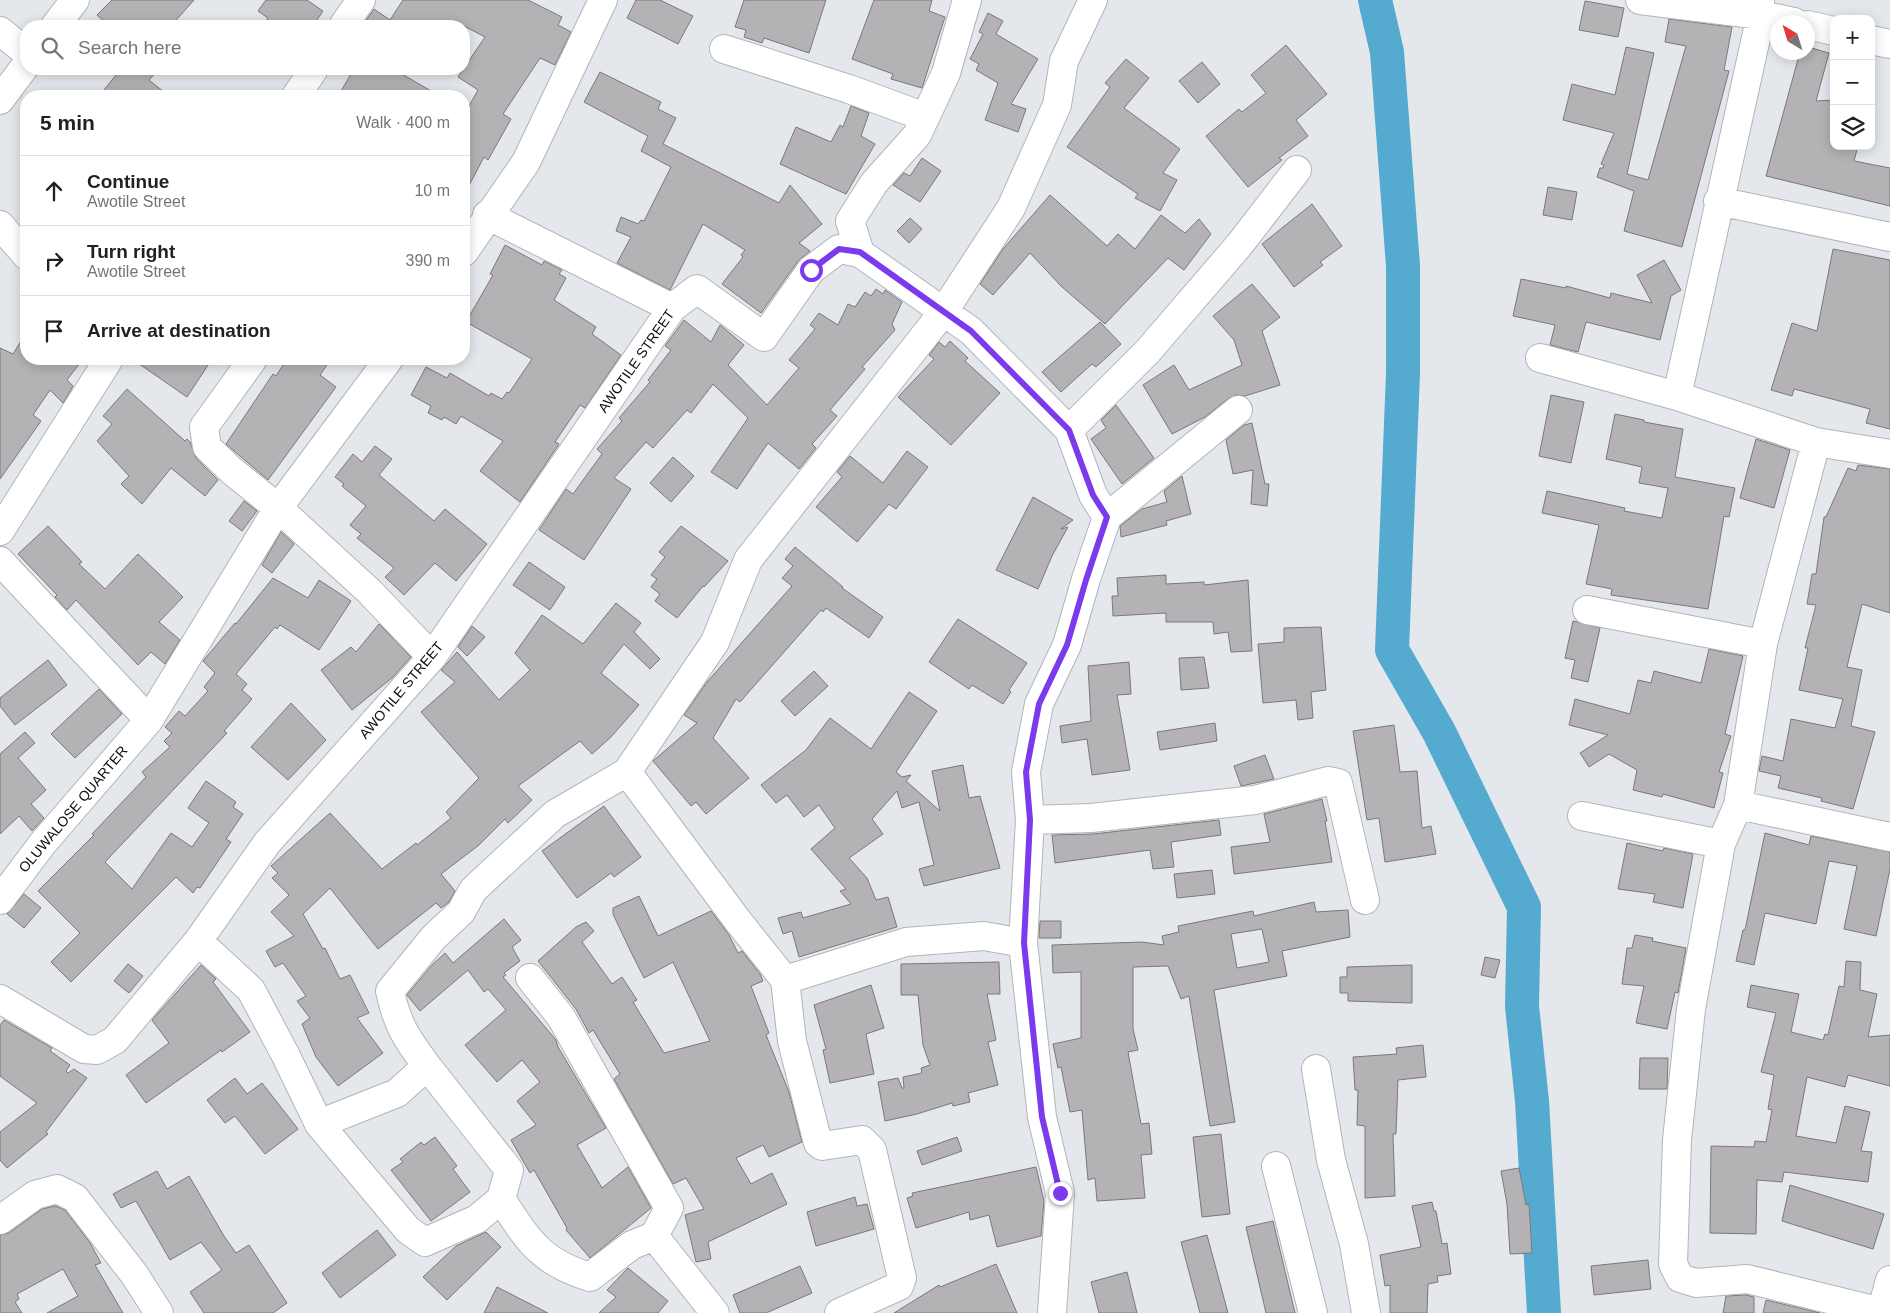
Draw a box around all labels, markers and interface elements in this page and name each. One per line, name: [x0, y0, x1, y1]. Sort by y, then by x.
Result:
north arrow: [1770, 15, 1815, 60]
map controls: [1830, 15, 1875, 150]
button: +: [1830, 15, 1875, 60]
search box: [20, 20, 470, 75]
icon: search: [38, 34, 66, 62]
text: Search here: [78, 37, 182, 58]
button: −: [1830, 60, 1875, 105]
button: layers: [1830, 105, 1875, 150]
text: 5 min: [40, 111, 95, 134]
text: Walk · 400 m: [356, 114, 450, 131]
text: Continue: [87, 171, 169, 192]
icon: ahead: [40, 177, 68, 205]
text: 10 m: [414, 182, 450, 199]
text: Awotile Street: [87, 193, 185, 210]
text: Turn right: [87, 241, 175, 262]
icon: right: [40, 247, 68, 275]
text: 390 m: [406, 252, 450, 269]
route start: [800, 259, 823, 282]
text: Awotile Street: [87, 263, 185, 280]
street label: AWOTILE STREET: [595, 306, 678, 415]
icon: arrive: [40, 317, 68, 345]
text: Arrive at destination: [87, 320, 271, 341]
street label: AWOTILE STREET: [356, 638, 446, 742]
street label: OLUWALOSE QUARTER: [15, 742, 131, 876]
route end: [1049, 1182, 1072, 1205]

